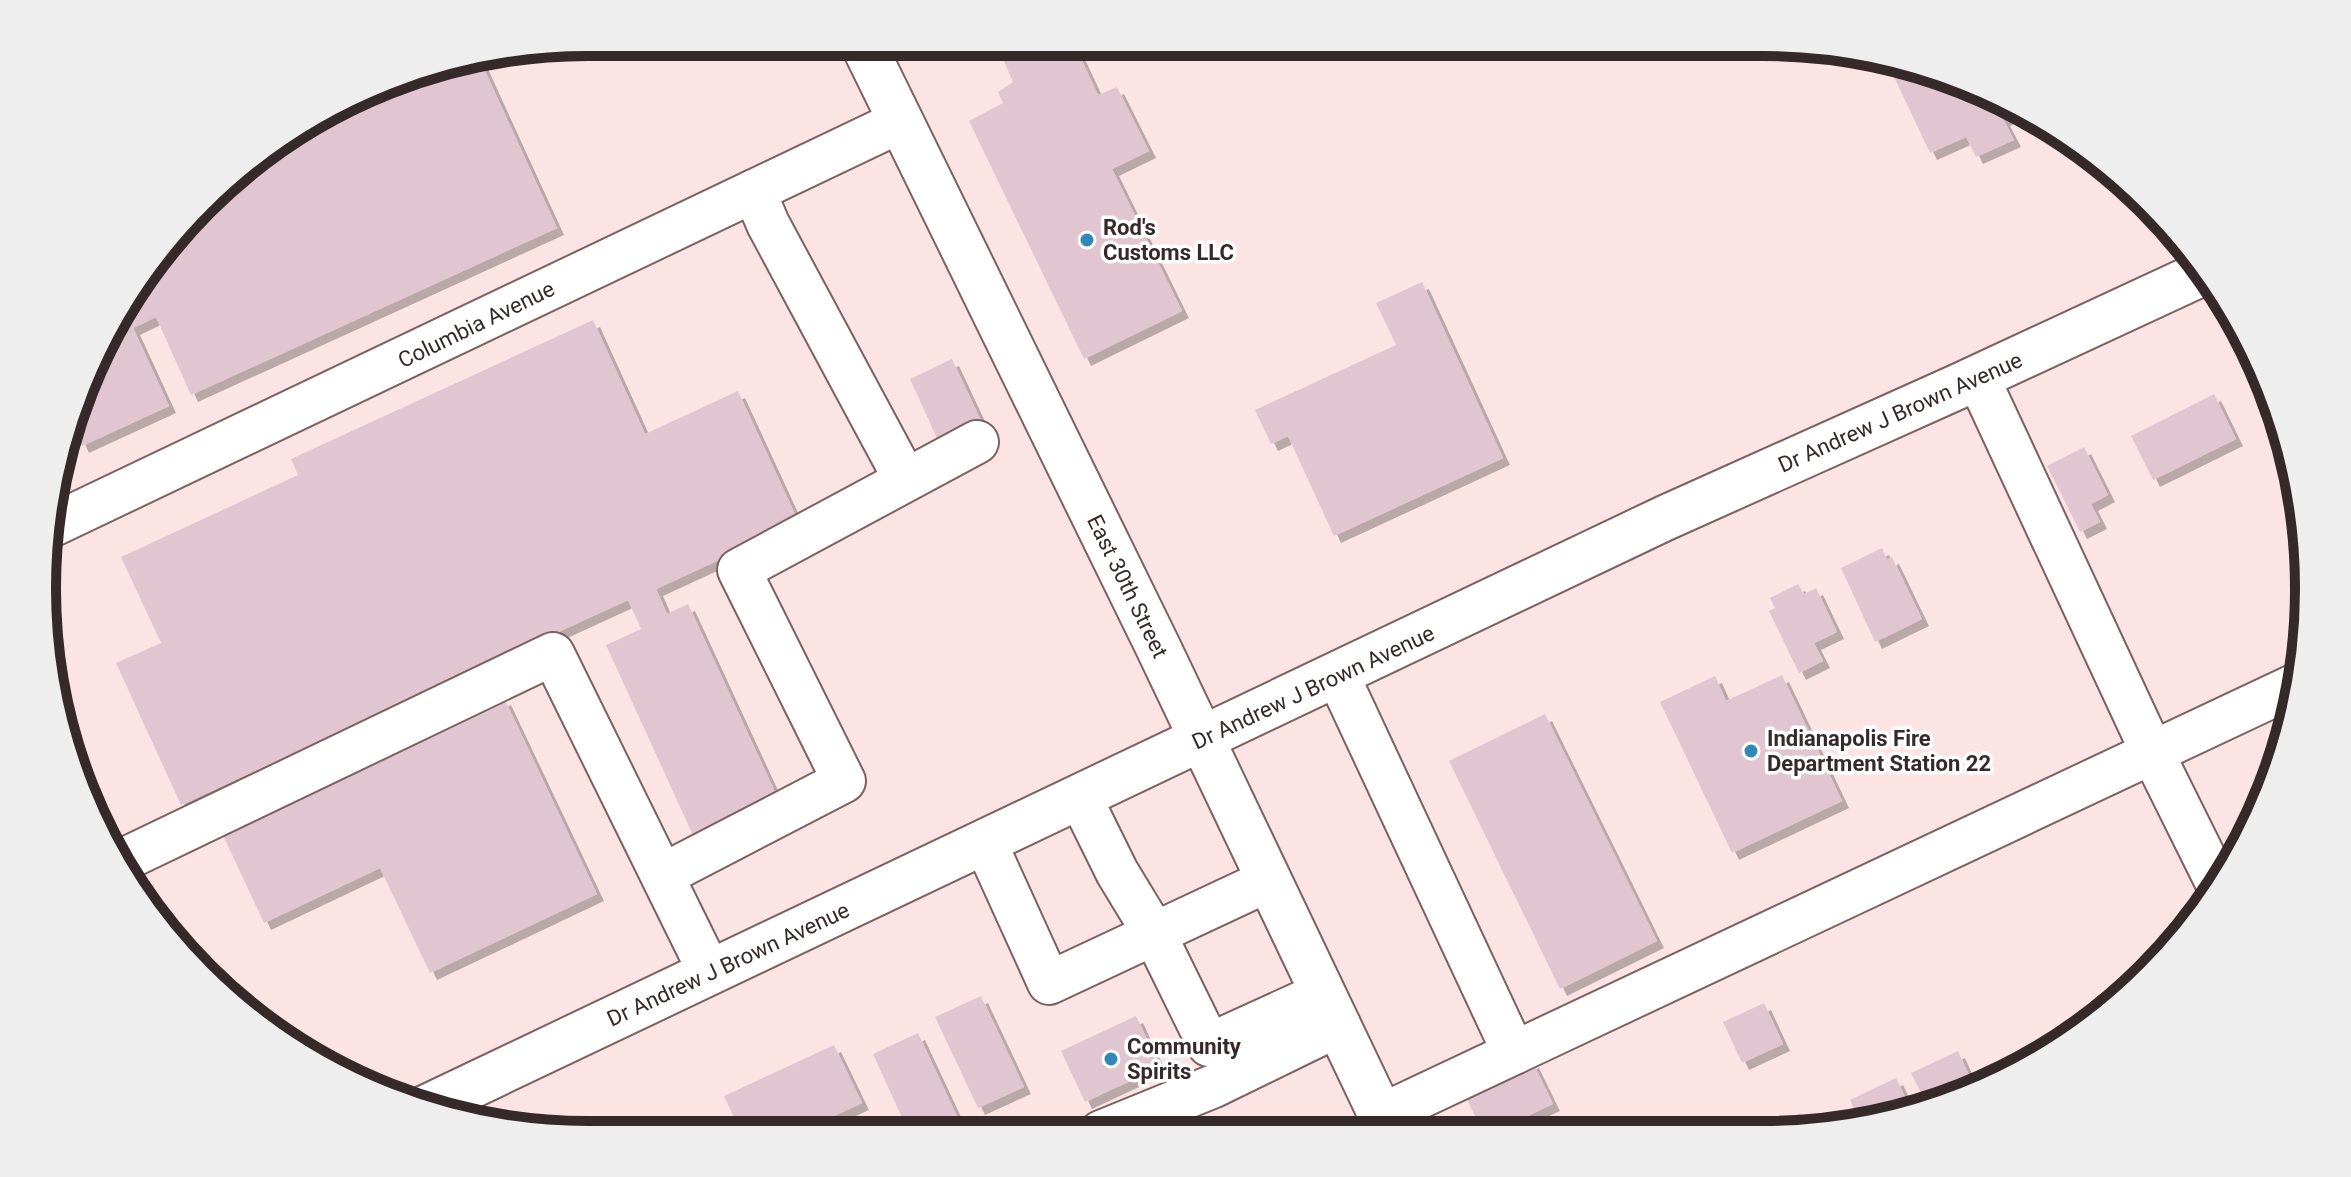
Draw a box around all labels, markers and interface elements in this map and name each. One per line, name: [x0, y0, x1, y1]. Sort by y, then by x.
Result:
place label: Rod's Customs LLC: [1103, 215, 1234, 265]
marker: Rod's Customs LLC: [1078, 231, 1096, 249]
street label: Columbia Avenue: [394, 276, 558, 373]
street label: Dr Andrew J Brown Avenue: [1774, 347, 2026, 478]
street label: East 30th Street: [1082, 511, 1173, 662]
street label: Dr Andrew J Brown Avenue: [1188, 620, 1438, 755]
place label: Indianapolis Fire Department Station 22: [1767, 726, 1991, 776]
marker: Indianapolis Fire Department Station 22: [1742, 742, 1760, 760]
street label: Dr Andrew J Brown Avenue: [603, 897, 853, 1032]
place label: Community Spirits: [1127, 1034, 1242, 1084]
marker: Community Spirits: [1102, 1050, 1120, 1068]

